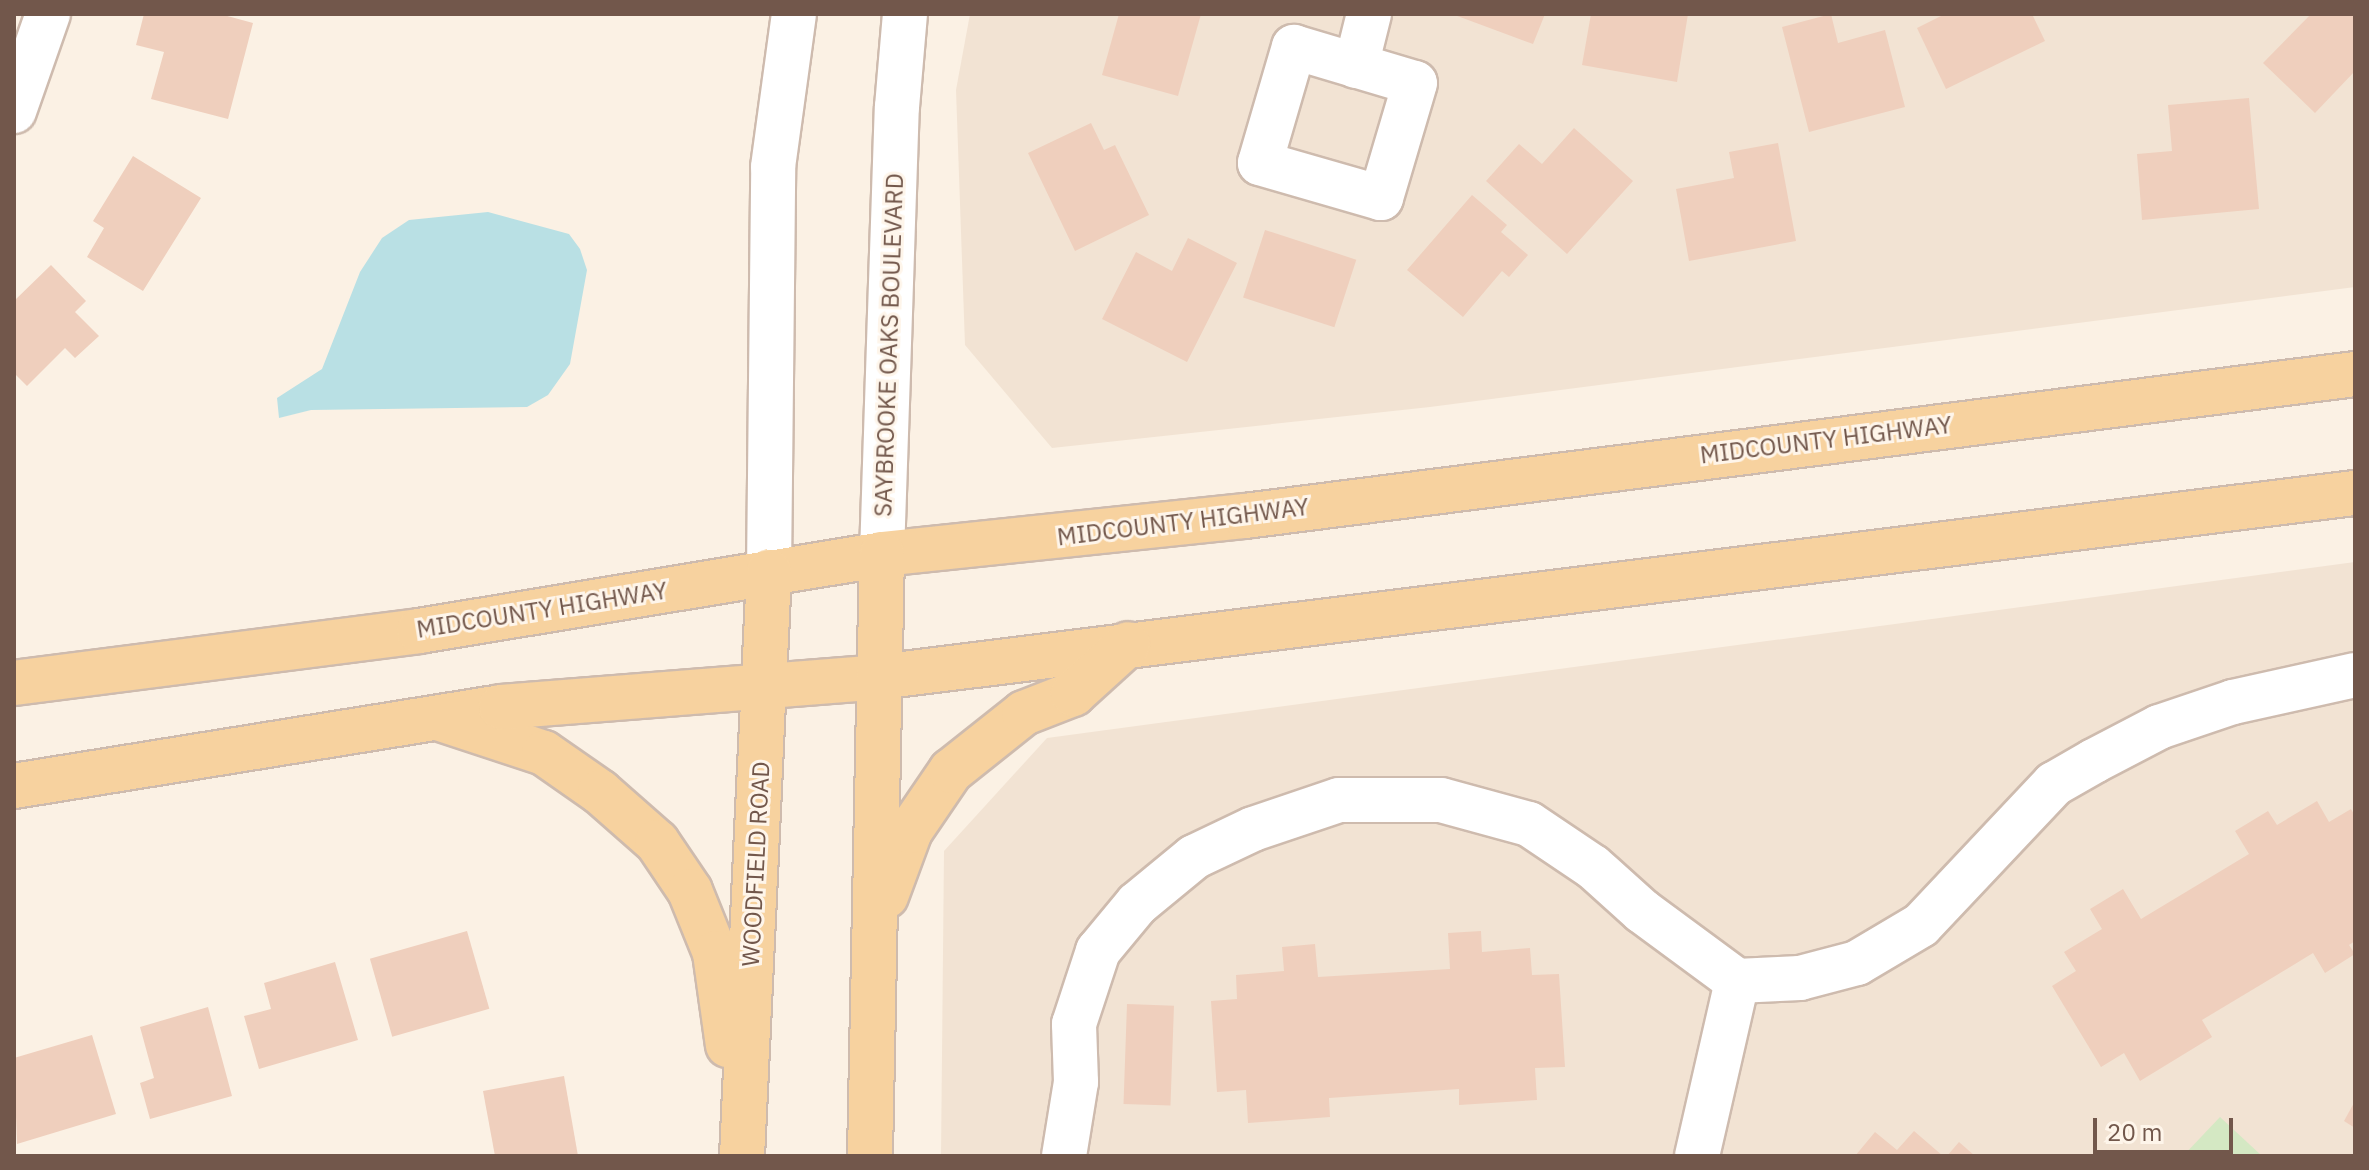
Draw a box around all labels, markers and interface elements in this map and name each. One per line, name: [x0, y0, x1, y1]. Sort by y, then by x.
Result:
street label: SAYBROOKE OAKS BOULEVARD: [869, 173, 909, 517]
street label: MIDCOUNTY HIGHWAY: [1698, 410, 1954, 470]
street label: MIDCOUNTY HIGHWAY: [1055, 492, 1311, 552]
street label: MIDCOUNTY HIGHWAY: [415, 576, 669, 644]
street label: WOODFIELD ROAD: [736, 761, 776, 967]
scale bar: [2097, 1102, 2237, 1152]
text: 20 m: [2107, 1116, 2162, 1148]

